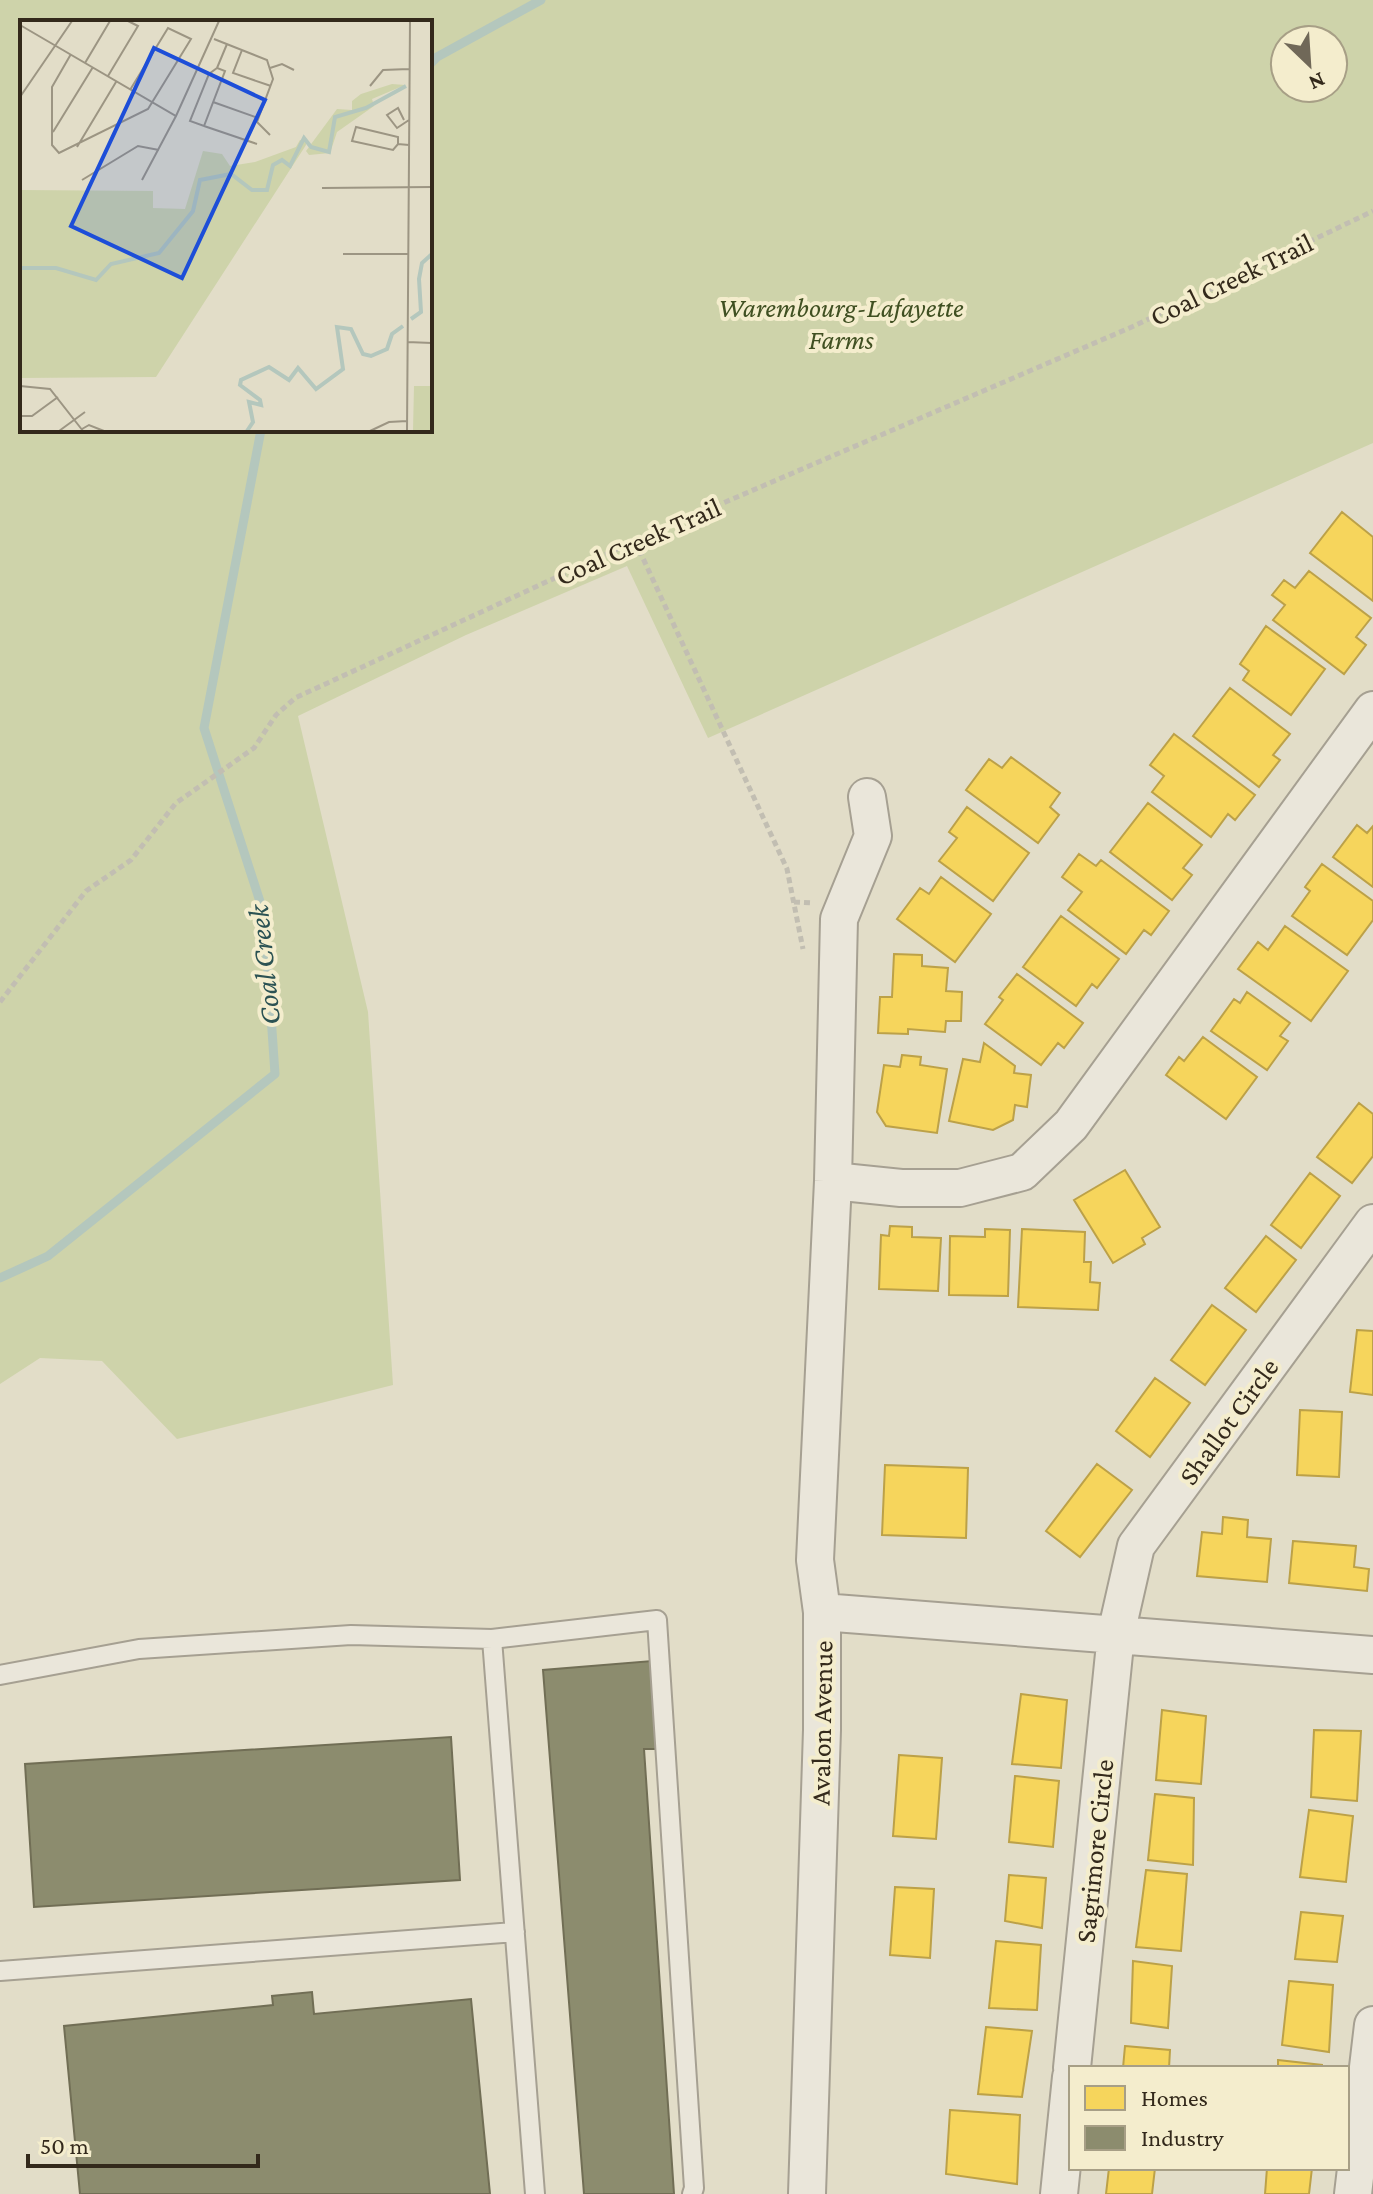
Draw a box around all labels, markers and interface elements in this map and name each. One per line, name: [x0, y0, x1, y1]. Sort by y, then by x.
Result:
inset map: [20, 20, 432, 432]
north arrow: [1269, 24, 1349, 104]
text: N: [1305, 67, 1329, 96]
street label: Coal Creek Trail: [1145, 227, 1318, 332]
park label: Warembourg-Lafayette Farms: [718, 292, 964, 355]
street label: Coal Creek Trail: [551, 491, 725, 592]
water label: Coal Creek: [241, 901, 286, 1027]
street label: Shallot Circle: [1172, 1352, 1285, 1490]
street label: Avalon Avenue: [805, 1640, 838, 1806]
street label: Sagrimore Circle: [1069, 1758, 1120, 1944]
legend: [1069, 2066, 1349, 2170]
text: Homes: [1141, 2084, 1208, 2111]
scale bar: [28, 2118, 258, 2168]
text: Industry: [1141, 2124, 1224, 2151]
text: 50 m: [40, 2132, 89, 2159]

